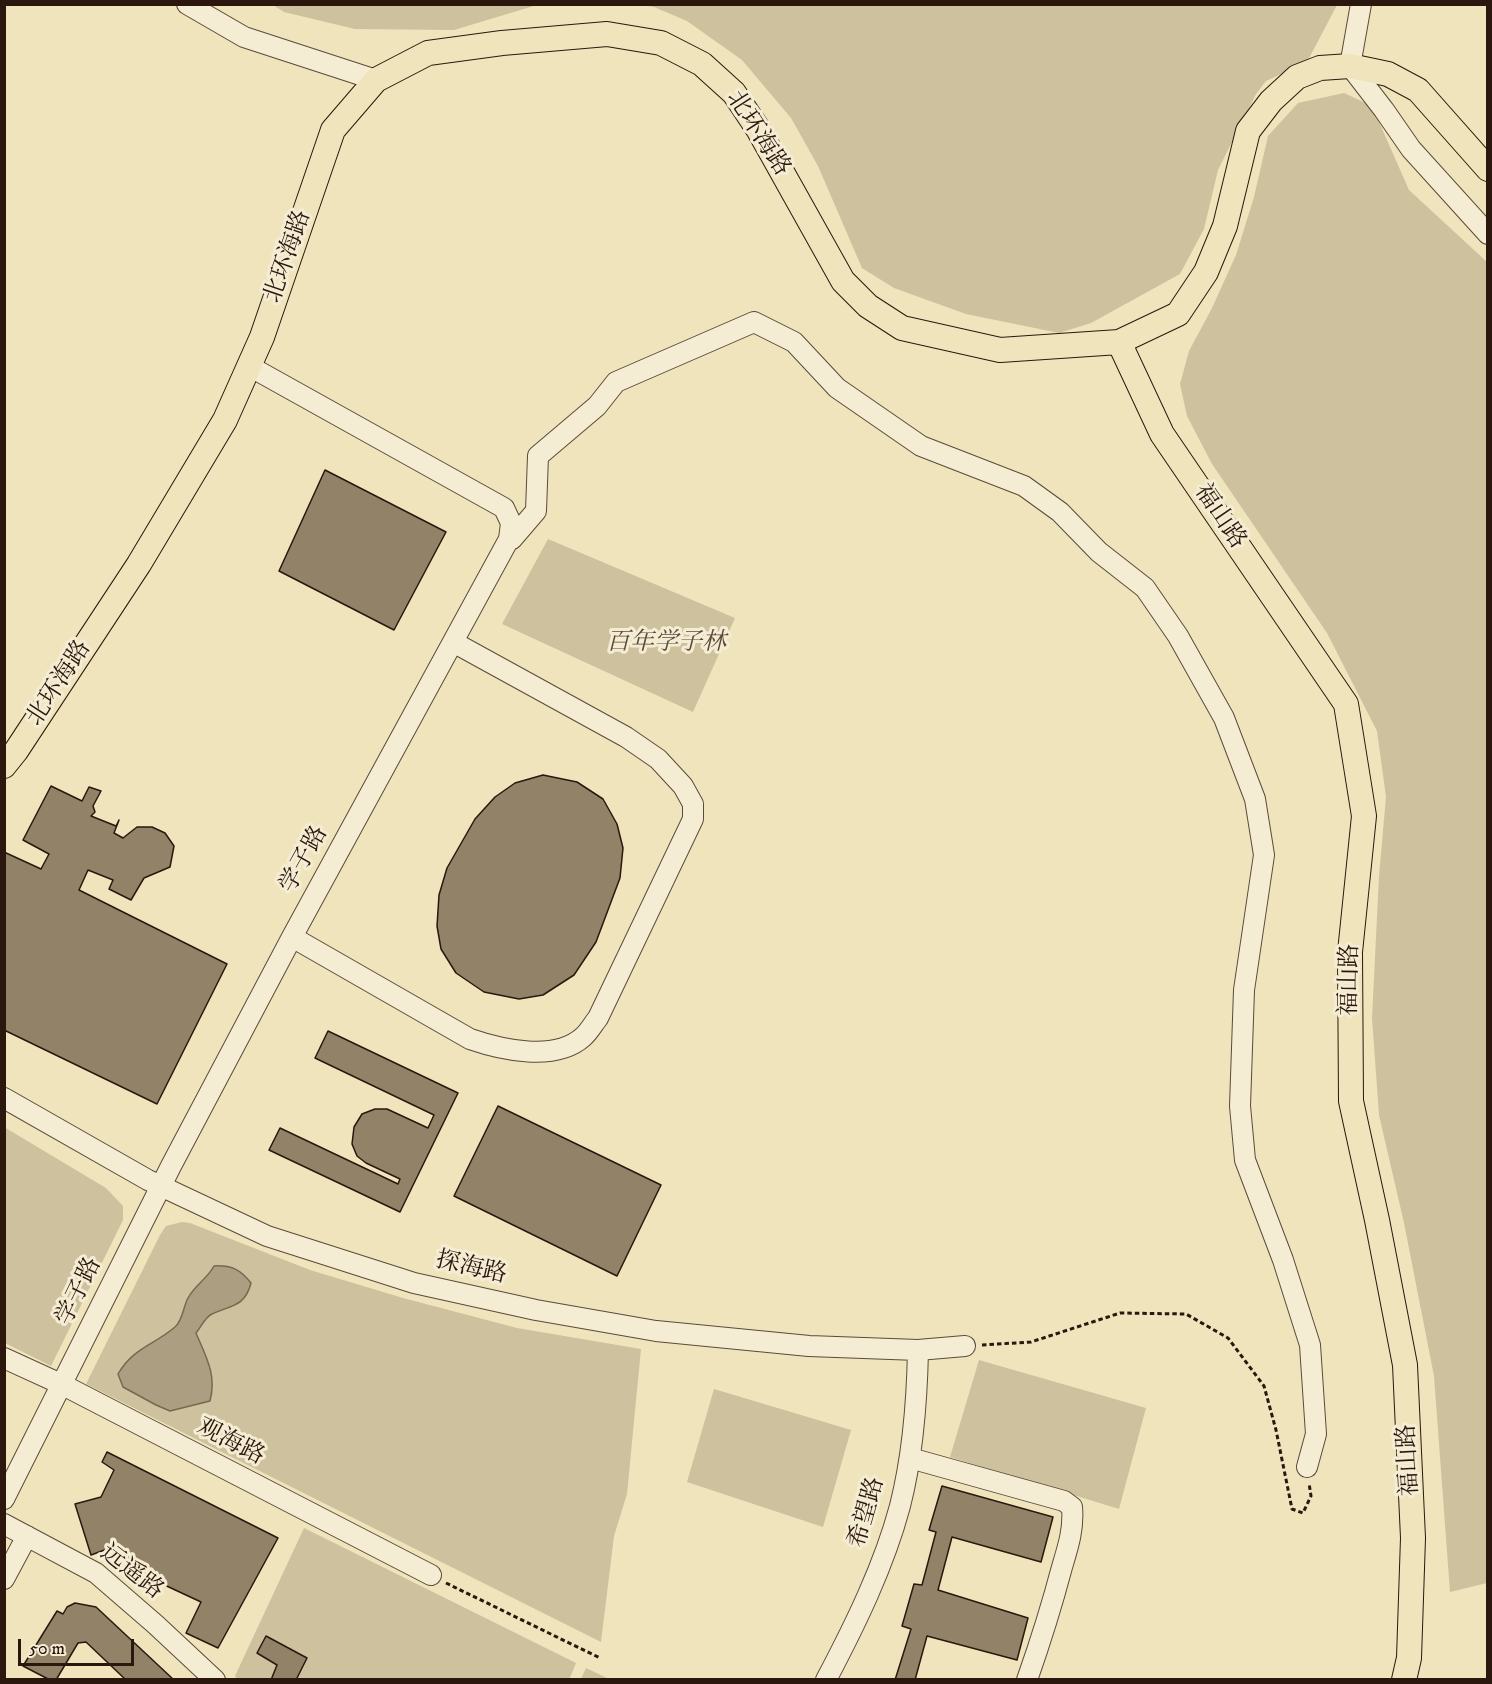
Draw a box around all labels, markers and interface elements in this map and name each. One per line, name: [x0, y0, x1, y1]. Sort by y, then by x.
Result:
street label: 北环海路: [719, 86, 795, 182]
street label: 北环海路: [260, 207, 318, 307]
street label: 福山路: [1187, 479, 1251, 555]
park label: 百年学子林: [606, 630, 726, 658]
street label: 北环海路: [22, 636, 98, 732]
street label: 学子路: [275, 822, 335, 898]
street label: 福山路: [1336, 944, 1366, 1016]
street label: 探海路: [433, 1247, 509, 1291]
street label: 学子路: [51, 1253, 109, 1331]
street label: 观海路: [191, 1414, 269, 1472]
street label: 福山路: [1394, 1423, 1426, 1497]
street label: 希望路: [844, 1474, 892, 1552]
street label: 远遥路: [94, 1539, 168, 1607]
scale bar: [21, 1627, 136, 1665]
text: 50 m: [29, 1638, 65, 1660]

